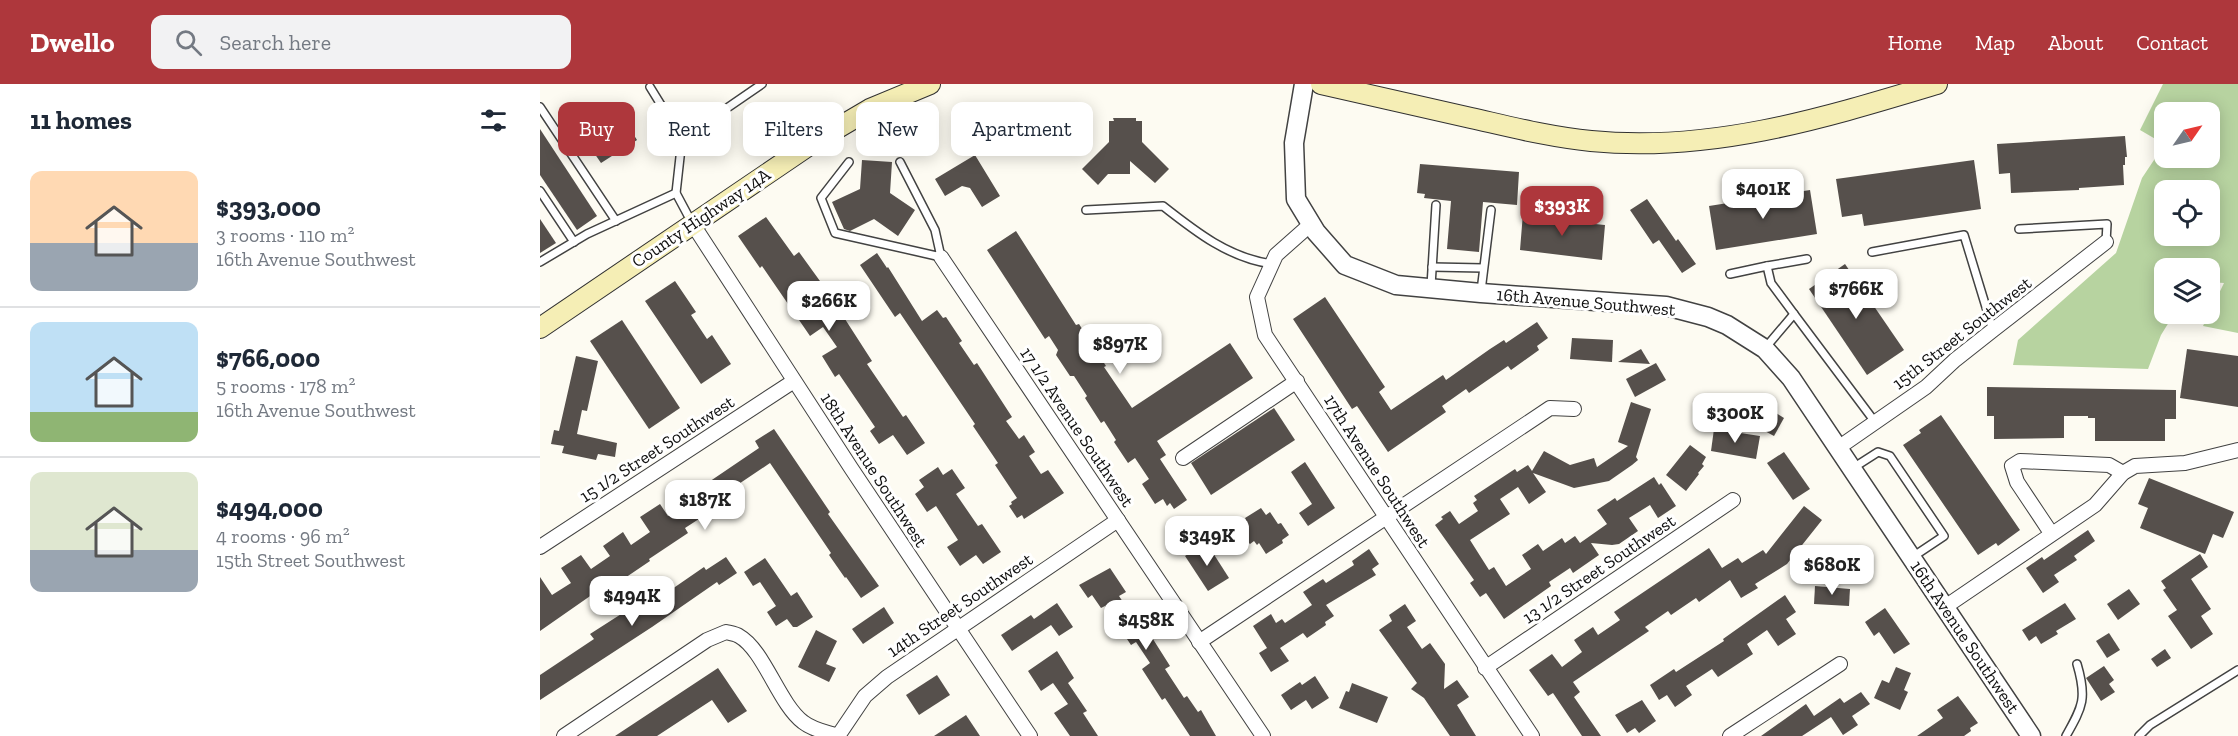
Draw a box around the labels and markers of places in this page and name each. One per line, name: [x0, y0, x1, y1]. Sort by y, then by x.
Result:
pin: $401K: [1721, 169, 1805, 220]
pin: $393K: [1520, 186, 1604, 237]
pin: $766K: [1814, 269, 1898, 320]
pin: $266K: [787, 281, 871, 332]
pin: $897K: [1078, 324, 1162, 375]
pin: $300K: [1693, 393, 1777, 444]
pin: $187K: [663, 480, 747, 531]
pin: $349K: [1165, 516, 1249, 567]
pin: $680K: [1790, 545, 1874, 596]
pin: $494K: [590, 576, 674, 627]
pin: $458K: [1104, 600, 1188, 651]

